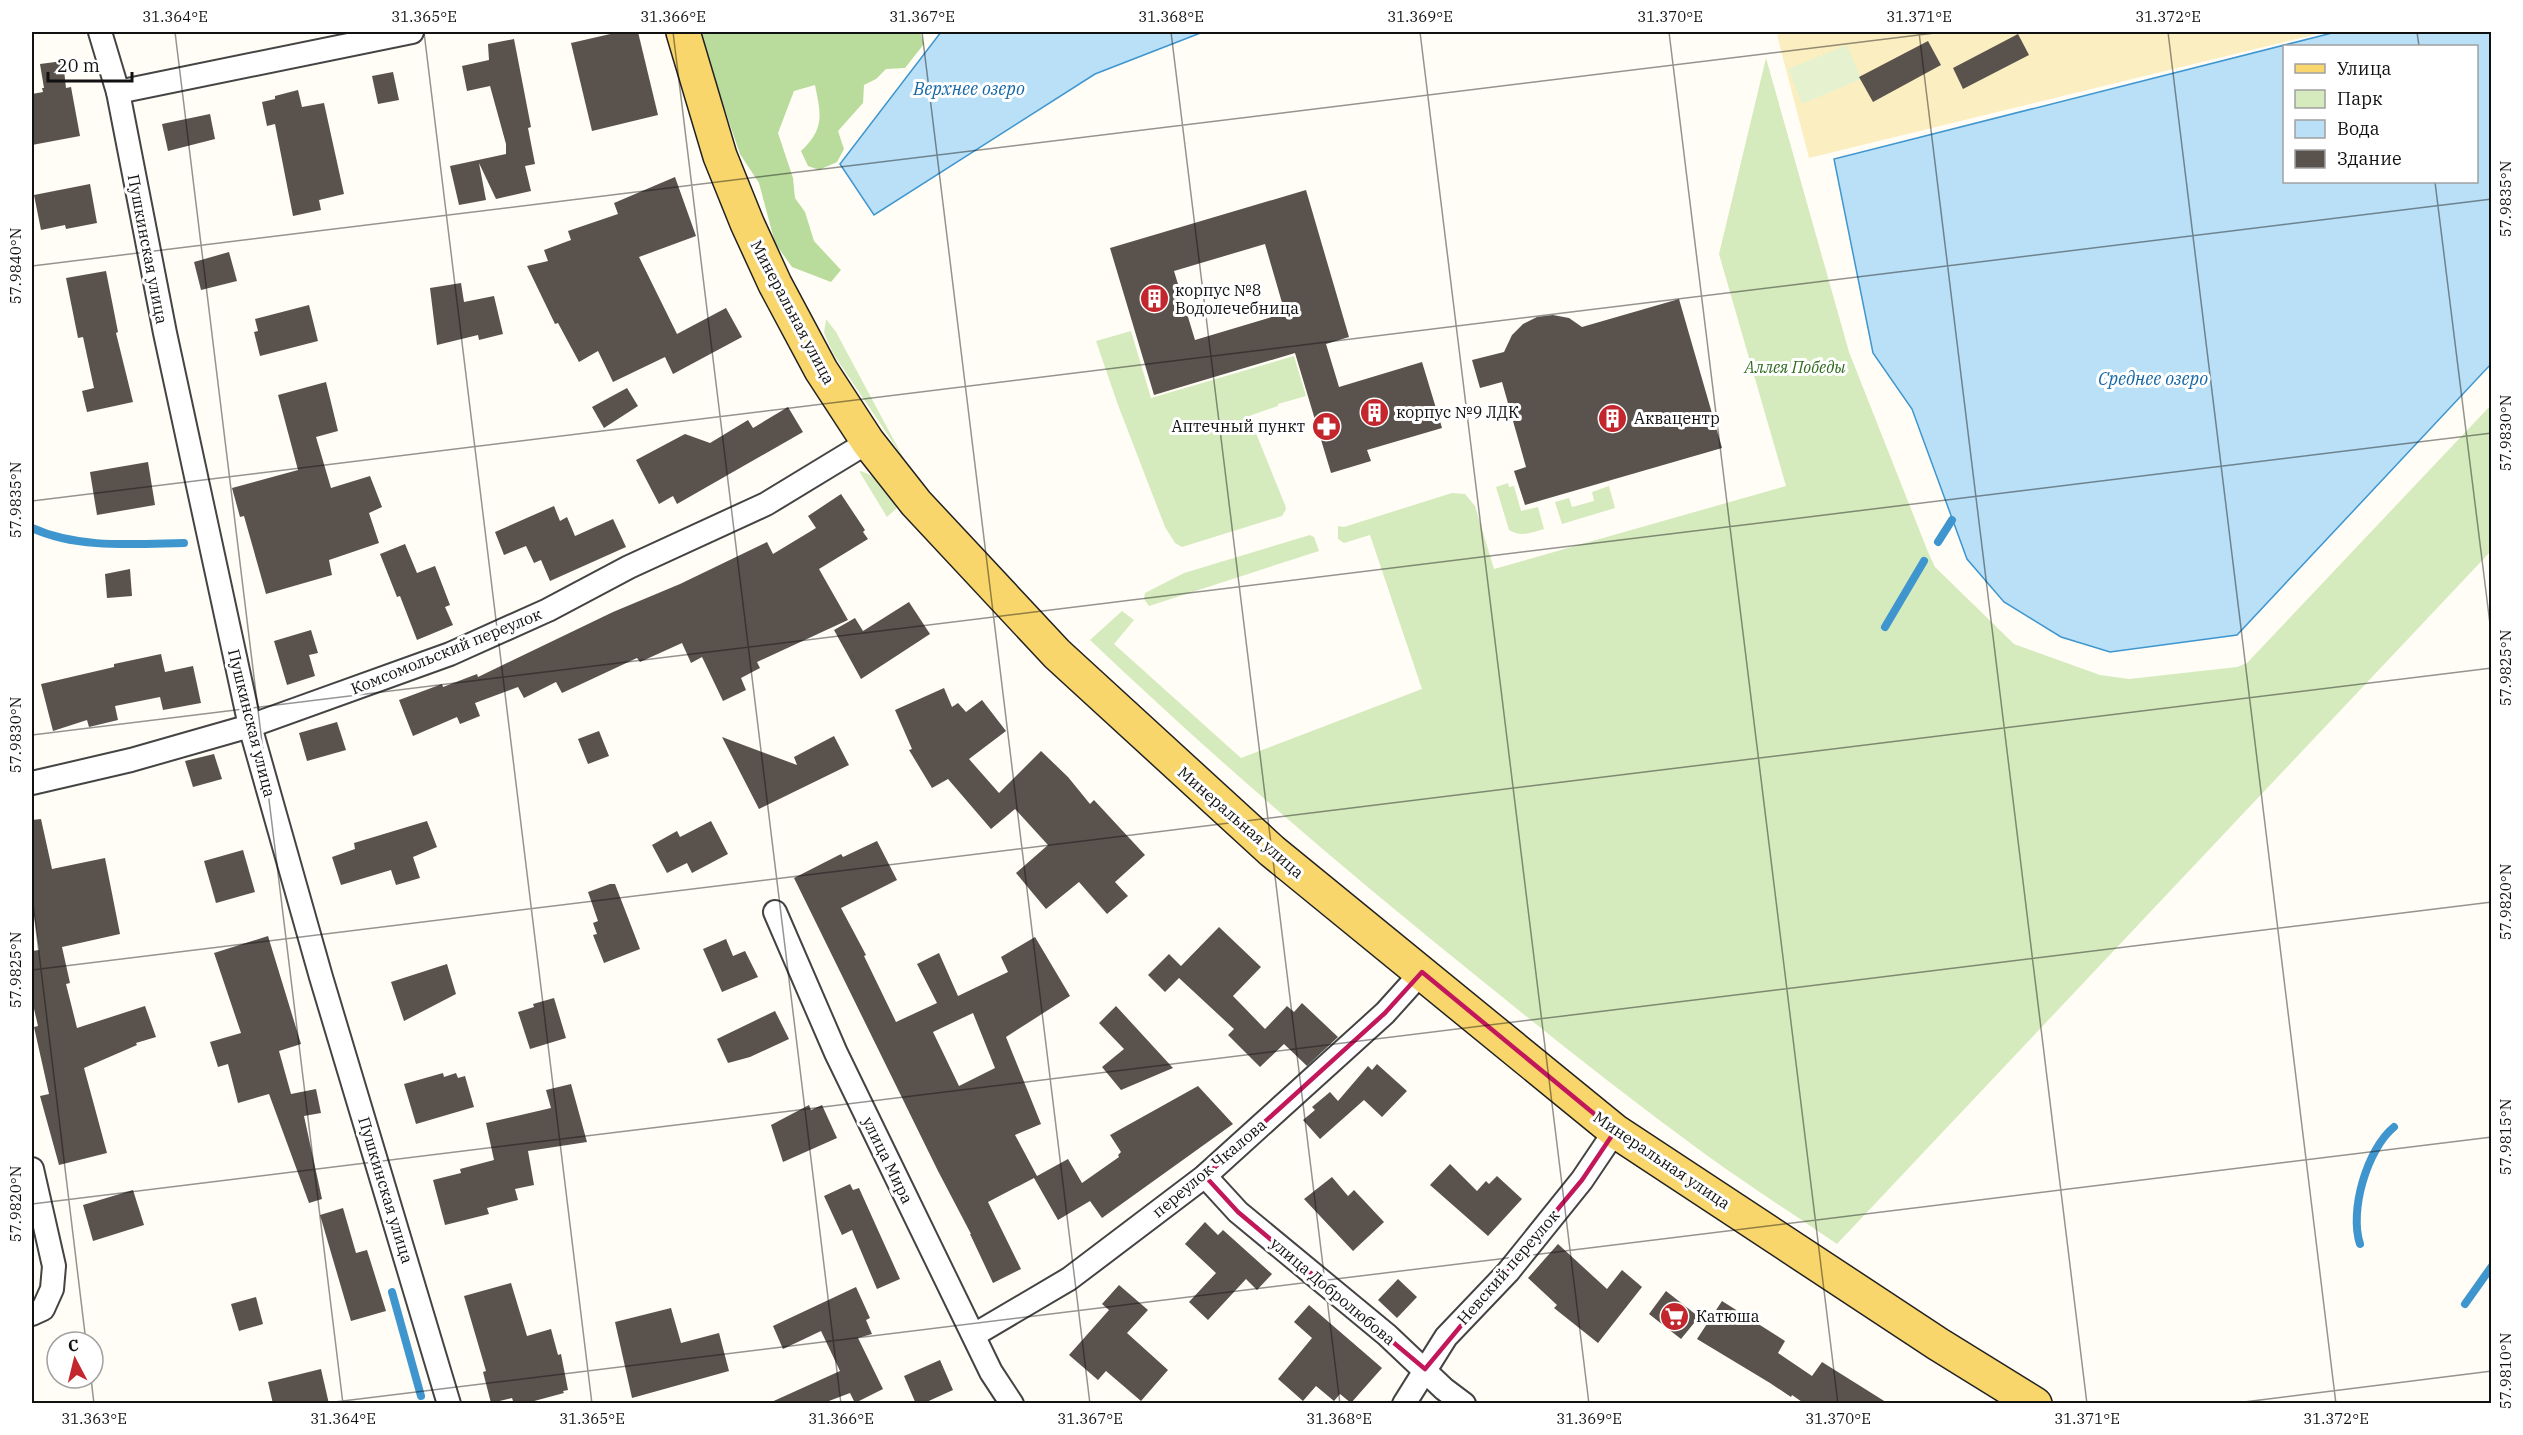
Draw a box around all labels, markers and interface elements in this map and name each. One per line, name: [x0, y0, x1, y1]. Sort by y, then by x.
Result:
text: 31.364°E: [142, 7, 208, 26]
text: 31.365°E: [391, 7, 457, 26]
text: 31.366°E: [640, 7, 706, 26]
text: 31.367°E: [889, 7, 955, 26]
text: 31.368°E: [1138, 7, 1204, 26]
text: 31.369°E: [1387, 7, 1453, 26]
text: 31.370°E: [1637, 7, 1703, 26]
text: 31.371°E: [1886, 7, 1952, 26]
text: 31.372°E: [2135, 7, 2201, 26]
scale bar: [48, 45, 132, 83]
legend: [2283, 45, 2478, 183]
text: 20 m: [57, 54, 100, 77]
text: Улица: [2337, 57, 2392, 80]
water label: Верхнее озеро: [912, 77, 1025, 100]
text: Парк: [2337, 87, 2383, 110]
text: Вода: [2337, 117, 2380, 140]
text: Здание: [2337, 147, 2402, 170]
text: 57.9835°N: [2496, 161, 2515, 237]
street label: Пушкинская улица: [124, 172, 172, 326]
text: 57.9840°N: [6, 228, 25, 304]
street label: Минеральная улица: [746, 236, 840, 388]
place label: корпус №8 Водолечебница: [1175, 280, 1299, 318]
building icon: корпус №8 Водолечебница: [1138, 283, 1170, 315]
park label: Аллея Победы: [1744, 357, 1846, 377]
water label: Среднее озеро: [2098, 367, 2208, 390]
text: 57.9830°N: [2496, 395, 2515, 471]
building icon: корпус №9 ЛДК: [1359, 396, 1391, 428]
place label: корпус №9 ЛДК: [1396, 402, 1519, 422]
building icon: Аквацентр: [1597, 402, 1629, 434]
place label: Аквацентр: [1634, 408, 1720, 428]
pharmacy icon: Аптечный пункт: [1310, 410, 1342, 442]
place label: Аптечный пункт: [1172, 416, 1305, 436]
text: 57.9835°N: [6, 462, 25, 538]
street label: Комсомольский переулок: [348, 603, 545, 698]
text: 57.9825°N: [2496, 630, 2515, 706]
street label: Пушкинская улица: [224, 647, 280, 799]
text: 57.9830°N: [6, 697, 25, 773]
street label: Минеральная улица: [1174, 762, 1308, 882]
text: 57.9820°N: [2496, 864, 2515, 940]
text: 57.9825°N: [6, 932, 25, 1008]
text: 57.9815°N: [2496, 1099, 2515, 1175]
street label: Минеральная улица: [1590, 1107, 1734, 1213]
street label: улица Мира: [858, 1113, 918, 1207]
street label: Пушкинская улица: [354, 1114, 418, 1266]
street label: переулок Чкалова: [1148, 1114, 1270, 1222]
text: 57.9820°N: [6, 1166, 25, 1242]
street label: Невский переулок: [1453, 1205, 1564, 1329]
street label: улица Добролюбова: [1266, 1233, 1400, 1349]
supermarket icon: Катюша: [1659, 1300, 1691, 1332]
place label: Катюша: [1696, 1306, 1760, 1326]
north arrow: [45, 1330, 105, 1390]
text: 57.9810°N: [2496, 1333, 2515, 1409]
text: С: [67, 1335, 80, 1356]
text: 31.363°E: [61, 1409, 127, 1428]
text: 31.364°E: [310, 1409, 376, 1428]
text: 31.365°E: [559, 1409, 625, 1428]
text: 31.366°E: [808, 1409, 874, 1428]
text: 31.367°E: [1057, 1409, 1123, 1428]
text: 31.368°E: [1306, 1409, 1372, 1428]
text: 31.369°E: [1556, 1409, 1622, 1428]
text: 31.370°E: [1805, 1409, 1871, 1428]
text: 31.371°E: [2054, 1409, 2120, 1428]
text: 31.372°E: [2303, 1409, 2369, 1428]

